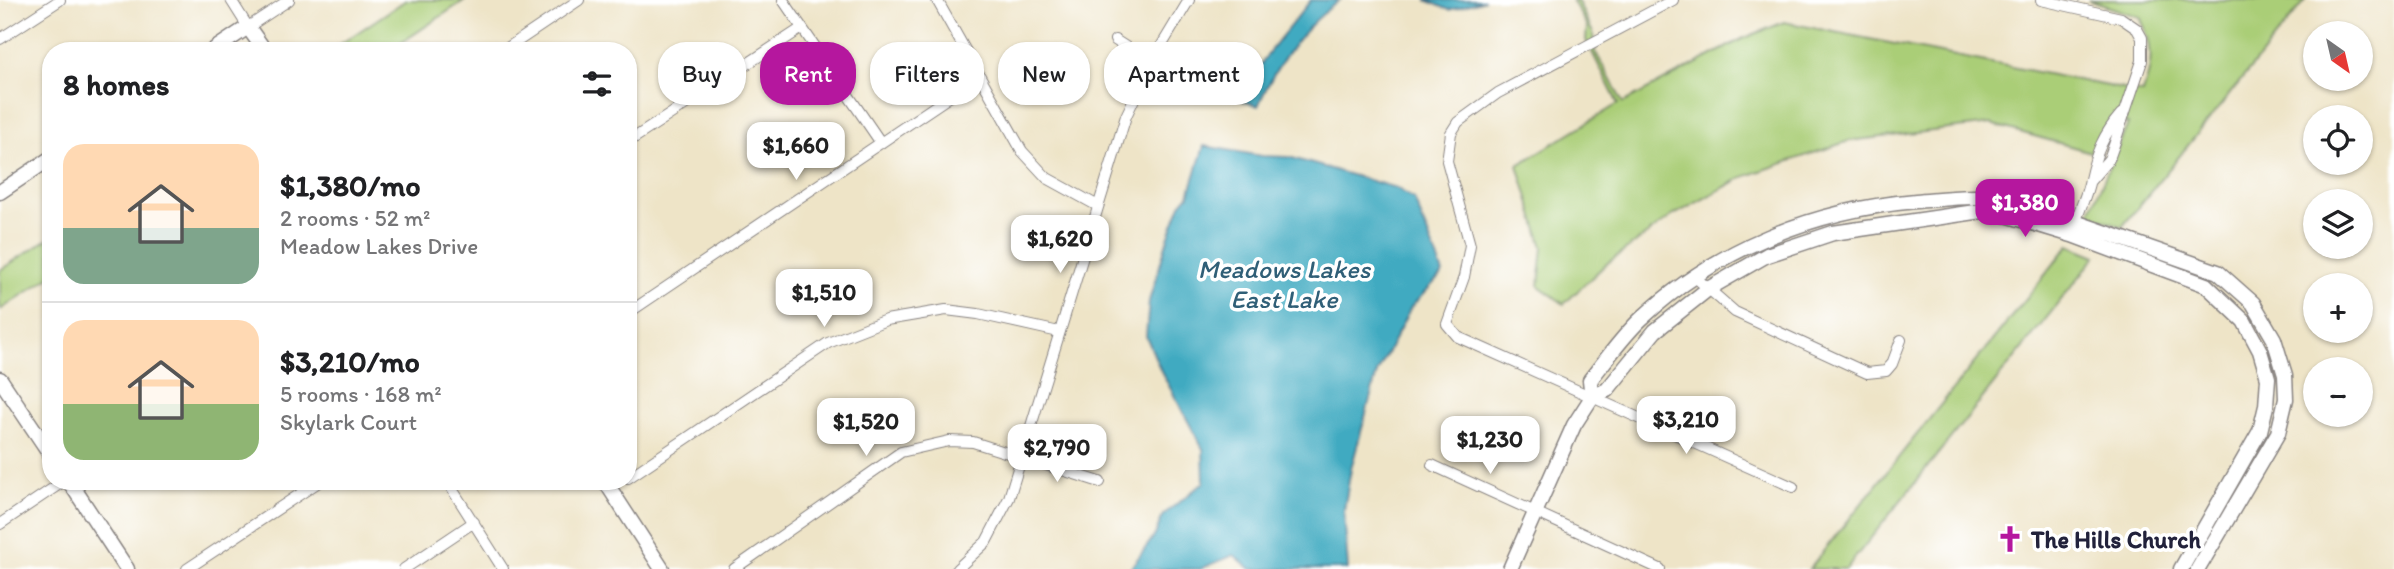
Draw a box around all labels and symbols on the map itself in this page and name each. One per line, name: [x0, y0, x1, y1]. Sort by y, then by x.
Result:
north arrow: [2303, 21, 2373, 91]
pin: $1,660: [739, 122, 853, 182]
pin: $1,380: [1968, 180, 2082, 239]
pin: $1,620: [1003, 216, 1117, 275]
water label: Meadows Lakes East Lake: [1198, 253, 1372, 315]
pin: $1,510: [767, 270, 881, 329]
pin: $3,210: [1629, 396, 1743, 456]
pin: $1,520: [809, 398, 923, 458]
pin: $1,230: [1433, 416, 1547, 476]
pin: $2,790: [1000, 424, 1114, 484]
church icon: The Hills Church: [1995, 524, 2025, 554]
place label: The Hills Church: [2030, 525, 2201, 554]

